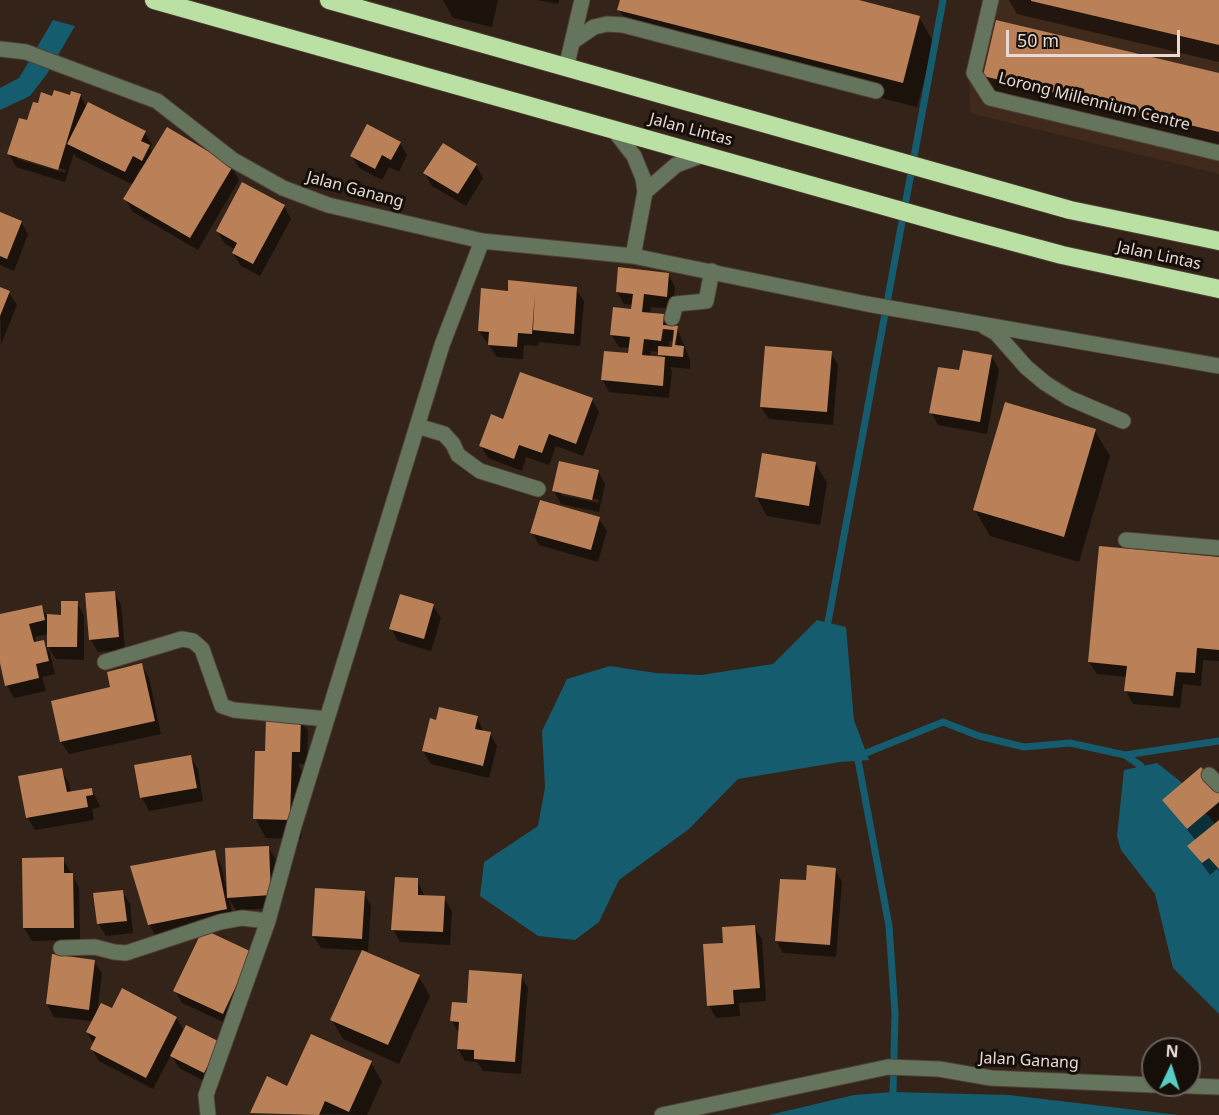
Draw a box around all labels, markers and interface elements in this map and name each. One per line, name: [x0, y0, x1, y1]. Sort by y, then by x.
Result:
scale bar: [1009, 18, 1183, 56]
text: 50 m: [1017, 28, 1059, 52]
street label: Lorong Millennium Centre: [996, 69, 1192, 135]
street label: Jalan Lintas: [647, 110, 735, 150]
street label: Jalan Ganang: [304, 168, 406, 212]
street label: Jalan Lintas: [1115, 238, 1203, 274]
north arrow: [1141, 1037, 1201, 1097]
text: N: [1165, 1040, 1179, 1062]
street label: Jalan Ganang: [979, 1049, 1079, 1073]

